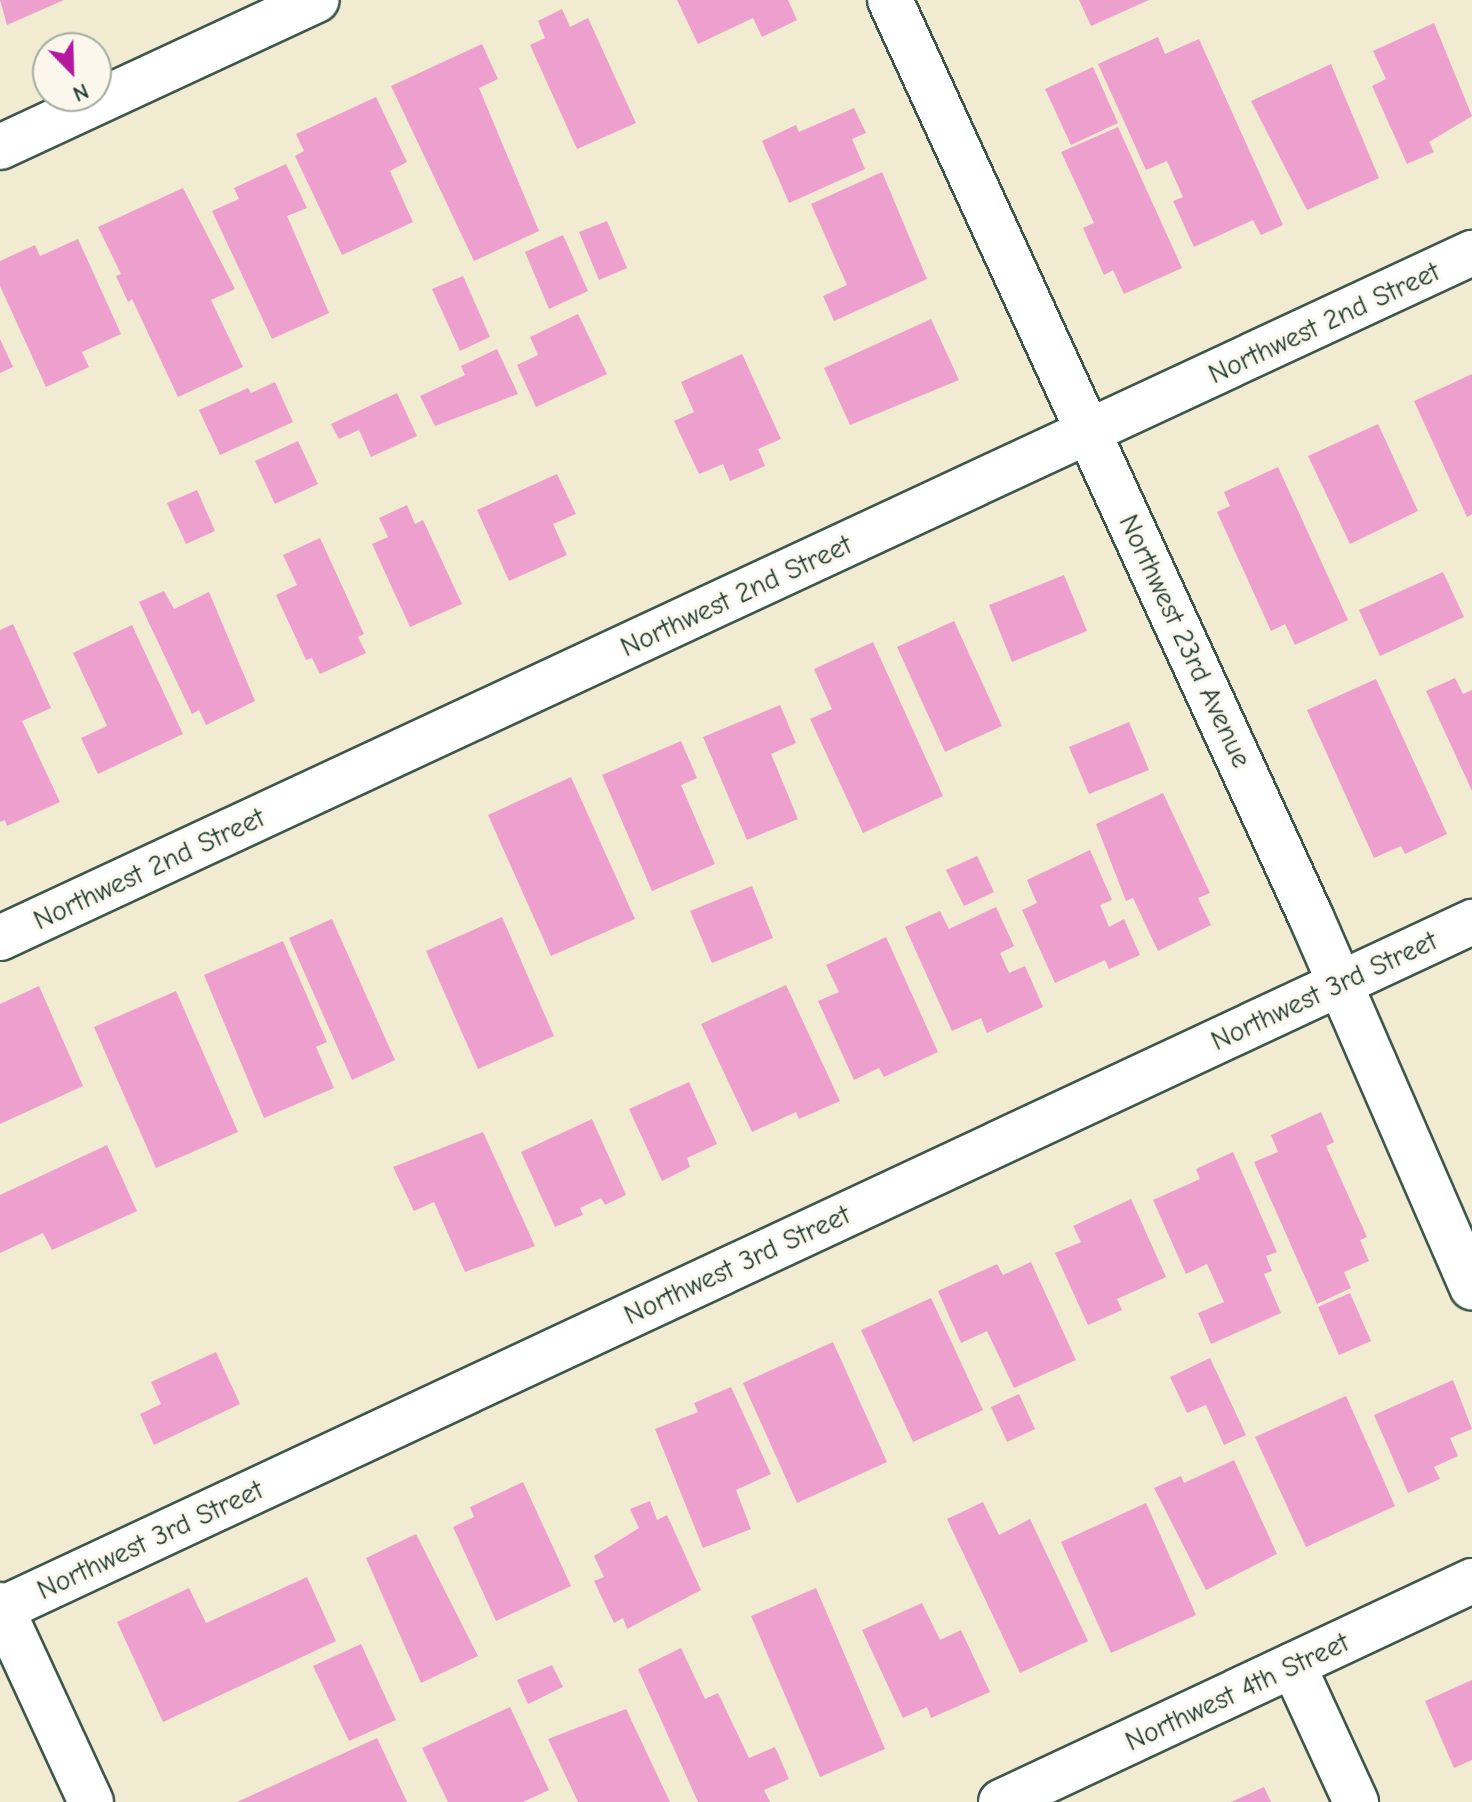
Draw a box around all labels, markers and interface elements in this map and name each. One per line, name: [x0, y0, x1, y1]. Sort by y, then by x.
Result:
north arrow: [32, 32, 112, 112]
text: N: [69, 77, 92, 107]
street label: Northwest 2nd Street: [1203, 255, 1445, 391]
street label: Northwest 23rd Avenue: [1112, 509, 1258, 773]
street label: Northwest 2nd Street: [615, 528, 857, 664]
street label: Northwest 2nd Street: [28, 801, 270, 937]
street label: Northwest 3rd Street: [1206, 924, 1442, 1058]
street label: Northwest 3rd Street: [619, 1198, 855, 1332]
street label: Northwest 3rd Street: [32, 1473, 268, 1607]
street label: Northwest 4th Street: [1120, 1625, 1354, 1759]

